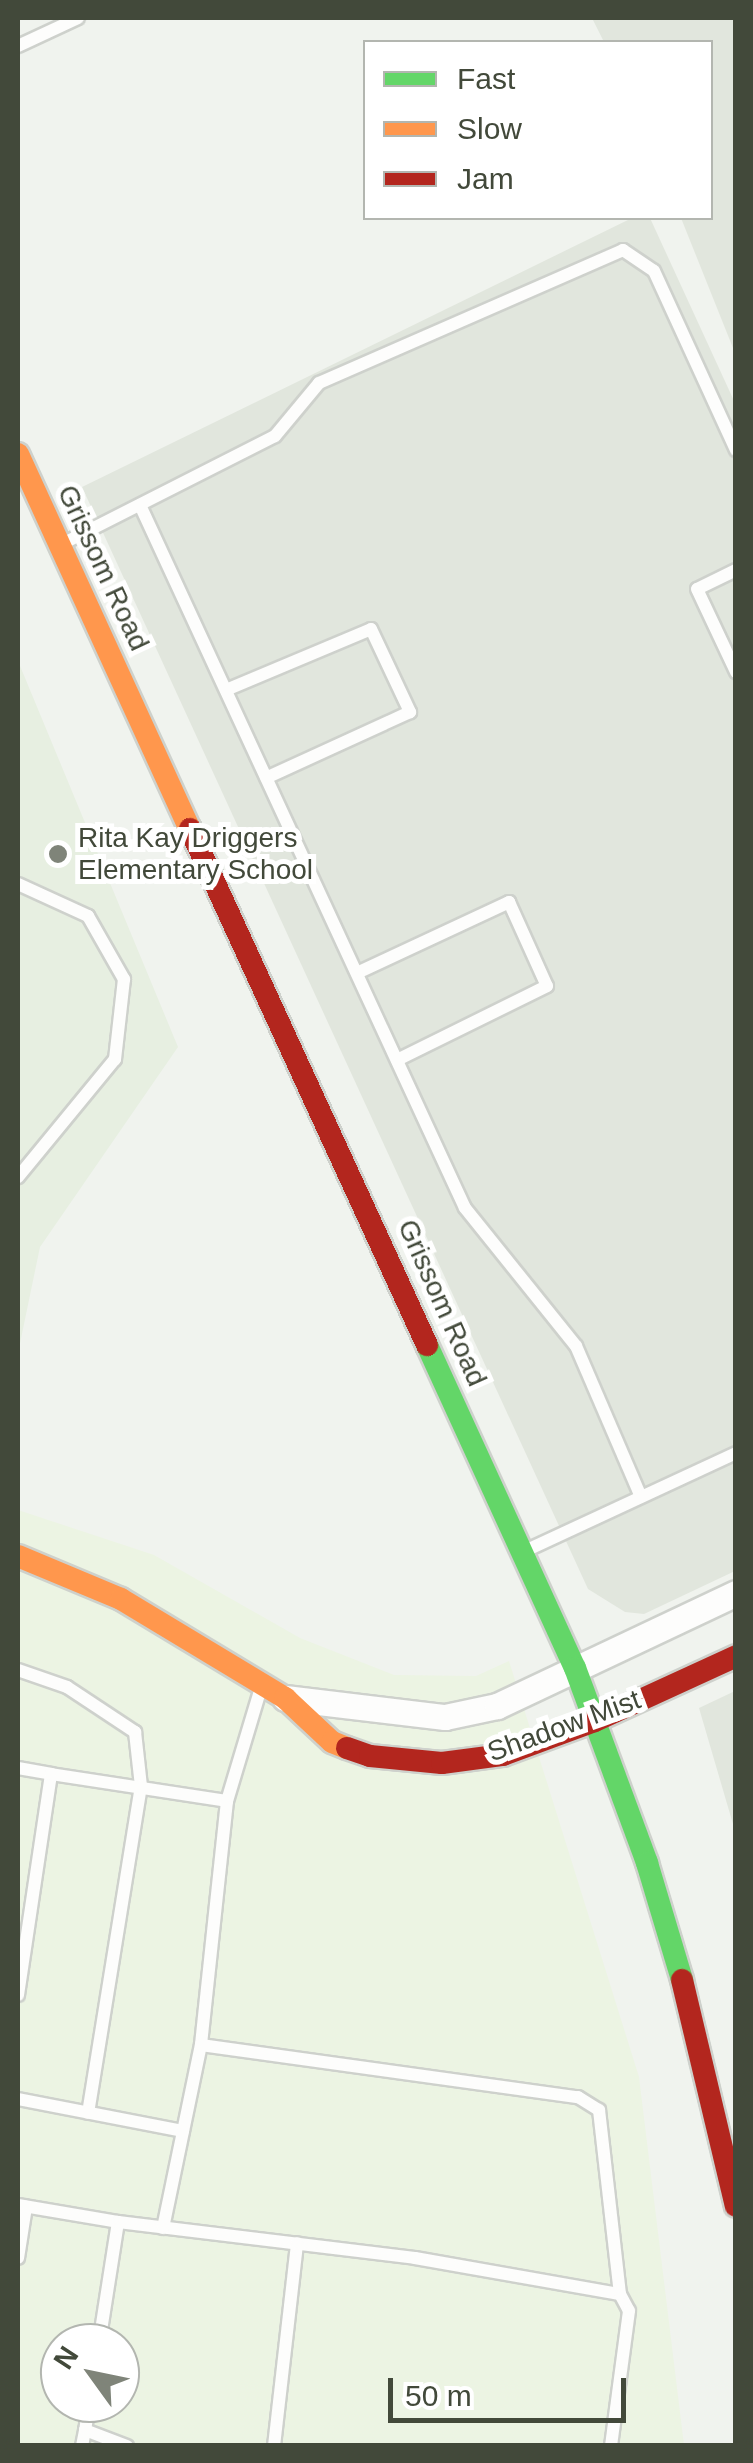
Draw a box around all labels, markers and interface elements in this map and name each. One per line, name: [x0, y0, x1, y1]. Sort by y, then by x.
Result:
legend: [363, 40, 713, 220]
text: Fast: [457, 62, 515, 95]
text: Slow: [457, 112, 522, 145]
text: Jam: [457, 162, 514, 195]
street label: Grissom Road: [50, 480, 156, 656]
place label: Rita Kay Driggers Elementary School: [78, 821, 313, 887]
marker: Rita Kay Driggers Elementary School: [47, 843, 69, 865]
street label: Grissom Road: [390, 1214, 494, 1392]
street label: Shadow Mist: [483, 1683, 645, 1769]
north arrow: [40, 2323, 140, 2423]
text: N: [48, 2341, 85, 2374]
scale bar: [393, 2358, 630, 2420]
text: 50 m: [405, 2379, 472, 2412]

